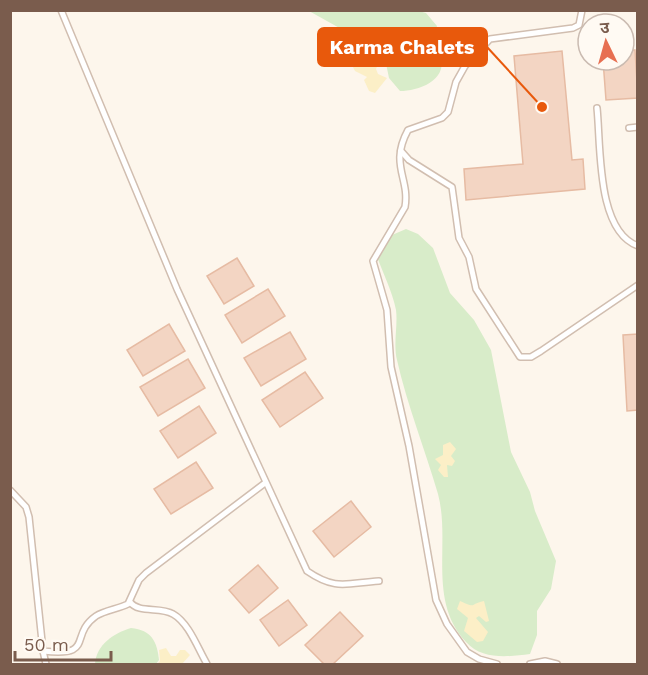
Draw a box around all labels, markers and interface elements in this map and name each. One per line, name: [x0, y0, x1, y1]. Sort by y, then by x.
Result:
north arrow: [576, 12, 636, 72]
text: उ: [599, 18, 611, 37]
callout: Karma Chalets: [318, 28, 487, 66]
text: Karma Chalets: [330, 35, 475, 59]
scale bar: [15, 624, 111, 662]
text: 50 m: [24, 634, 69, 655]

